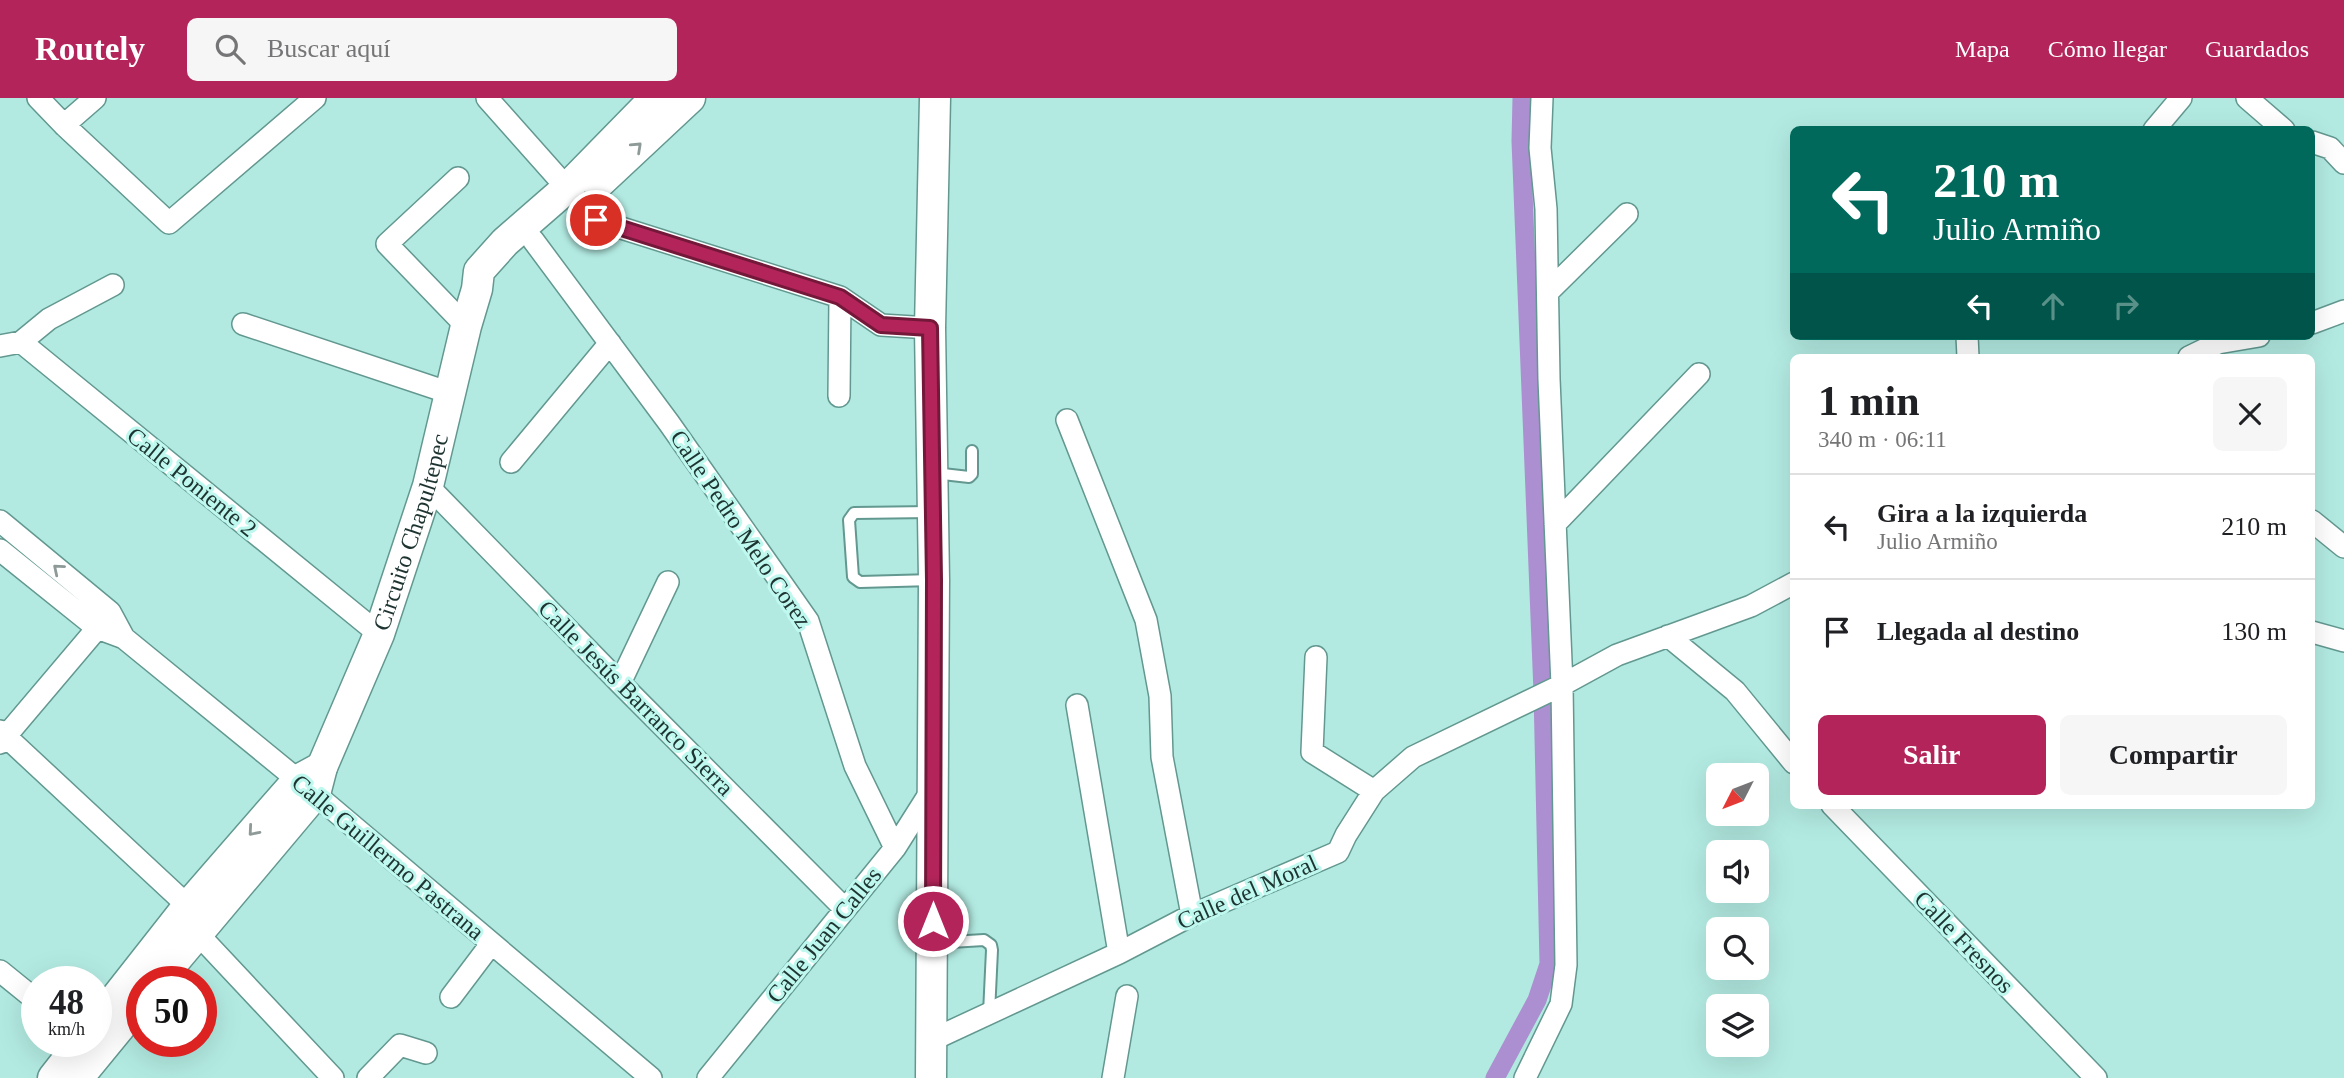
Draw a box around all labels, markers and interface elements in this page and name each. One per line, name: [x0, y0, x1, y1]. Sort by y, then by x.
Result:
search box: [187, 18, 677, 81]
icon: search: [211, 30, 249, 68]
text: Routely: [35, 31, 145, 67]
text: Buscar aquí: [267, 34, 390, 63]
text: Mapa: [1955, 36, 2010, 62]
text: Cómo llegar: [2048, 36, 2167, 62]
text: Guardados: [2205, 36, 2309, 62]
one-way arrow: [629, 143, 642, 155]
text: 210 m: [1933, 153, 2060, 208]
icon: left: [1818, 154, 1909, 245]
pin: [566, 190, 626, 250]
icon: arrive: [577, 201, 615, 239]
text: Julio Armiño: [1933, 211, 2101, 247]
icon: left: [1961, 287, 1999, 325]
icon: ahead: [2034, 287, 2072, 325]
icon: right: [2107, 287, 2145, 325]
button: close: [2213, 377, 2287, 451]
text: 1 min: [1818, 378, 1920, 424]
street label: Calle Poniente 2: [122, 422, 262, 542]
street label: Calle Pedro Melo Corez: [665, 425, 817, 633]
text: 340 m · 06:11: [1818, 427, 1947, 452]
street label: Circuito Chapultepec: [368, 431, 453, 634]
text: Gira a la izquierda: [1877, 499, 2087, 528]
icon: left: [1818, 508, 1856, 546]
text: 210 m: [2221, 512, 2287, 541]
text: Julio Armiño: [1877, 529, 1998, 554]
one-way arrow: [53, 564, 65, 577]
street label: Calle Jesús Barranco Sierra: [533, 595, 739, 801]
icon: arrive: [1818, 613, 1856, 651]
text: Llegada al destino: [1877, 617, 2079, 646]
text: 130 m: [2221, 617, 2287, 646]
button: Salir: [1818, 715, 2046, 795]
button: Compartir: [2060, 715, 2287, 795]
north arrow: [1706, 763, 1769, 826]
map controls: [1706, 763, 1769, 1057]
street label: Calle Guillermo Pastrana: [287, 769, 490, 945]
one-way arrow: [249, 823, 261, 836]
button: sound: [1706, 840, 1769, 903]
street label: Calle del Moral: [1173, 849, 1321, 935]
street label: Calle Juan Calles: [761, 862, 887, 1008]
position arrow: [896, 884, 970, 958]
street label: Calle Fresnos: [1909, 886, 2019, 998]
button: search: [1706, 917, 1769, 980]
speed limit sign: 50: [126, 966, 217, 1057]
text: 48: [49, 983, 84, 1022]
button: layers: [1706, 994, 1769, 1057]
text: km/h: [48, 1019, 85, 1039]

